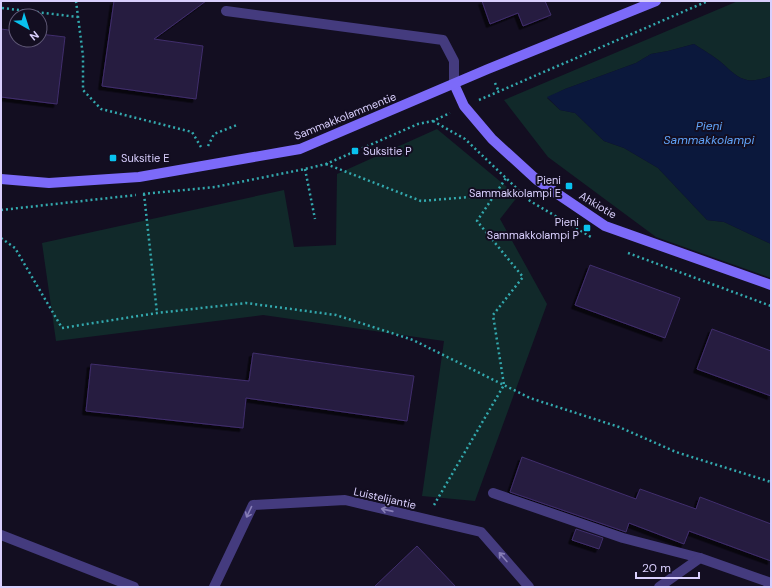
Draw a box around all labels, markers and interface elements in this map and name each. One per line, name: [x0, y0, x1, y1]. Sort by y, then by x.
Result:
north arrow: [8, 8, 48, 48]
text: N: [27, 28, 42, 44]
street label: Sammakkolammentie: [292, 89, 398, 143]
water label: Pieni Sammakkolampi: [664, 118, 756, 148]
place label: Suksitie P: [363, 144, 412, 158]
marker: Suksitie P: [350, 146, 360, 156]
place label: Suksitie E: [121, 151, 169, 165]
marker: Suksitie E: [108, 153, 118, 163]
place label: Pieni Sammakkolampi E: [469, 173, 561, 200]
marker: Pieni Sammakkolampi E: [564, 181, 574, 191]
street label: Ahkiotie: [577, 188, 619, 222]
place label: Pieni Sammakkolampi P: [487, 215, 579, 242]
marker: Pieni Sammakkolampi P: [582, 223, 592, 233]
street label: Luistelijantie: [352, 484, 418, 512]
one-way arrow: [245, 506, 252, 518]
one-way arrow: [381, 506, 394, 514]
one-way arrow: [499, 552, 508, 563]
scale bar: [636, 554, 699, 580]
text: 20 m: [642, 560, 671, 576]

